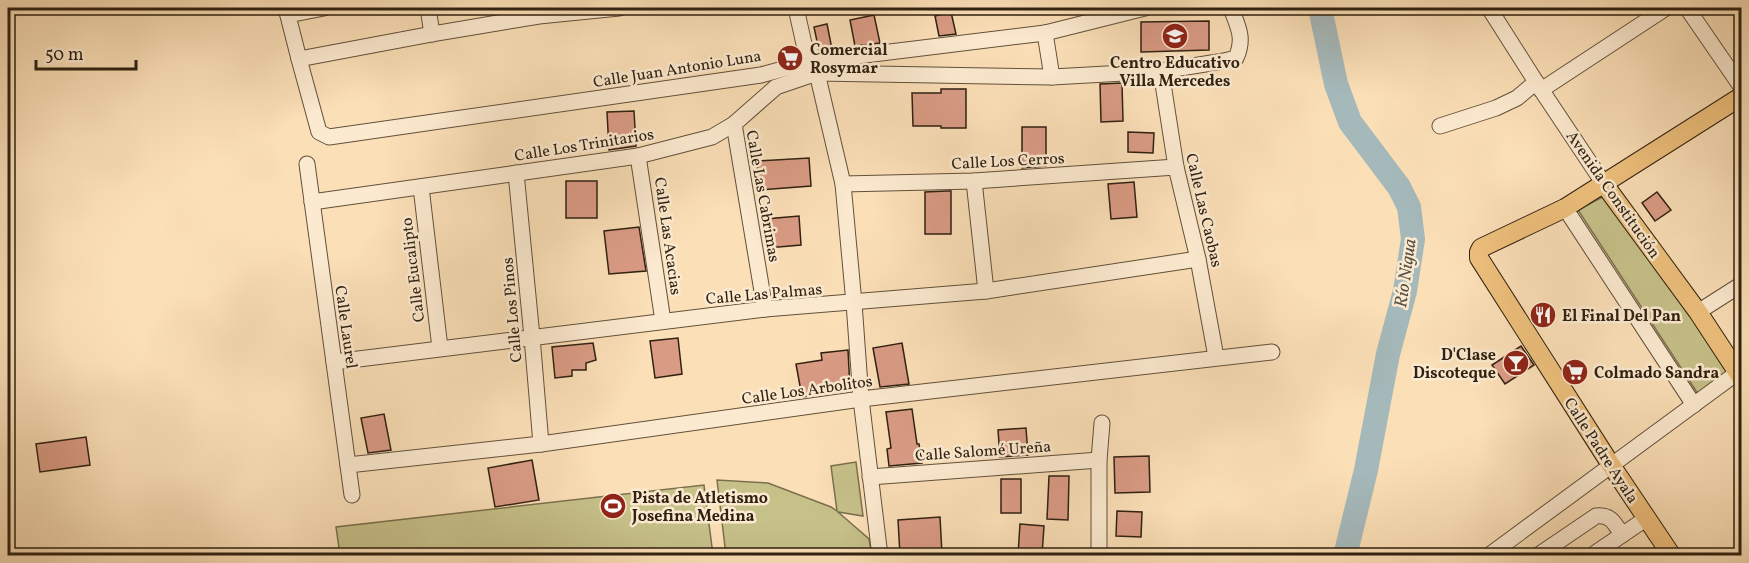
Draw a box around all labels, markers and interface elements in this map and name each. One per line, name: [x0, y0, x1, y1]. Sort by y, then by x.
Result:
school or university icon: Centro Educativo Villa Mercedes: [1160, 21, 1190, 51]
scale bar: [36, 33, 136, 71]
place label: Comercial Rosymar: [810, 40, 888, 80]
text: 50 m: [45, 43, 84, 68]
supermarket icon: Comercial Rosymar: [775, 43, 805, 73]
street label: Calle Juan Antonio Luna: [592, 46, 763, 94]
place label: Centro Educativo Villa Mercedes: [1110, 53, 1240, 93]
street label: Calle Los Trinitarios: [513, 124, 656, 168]
street label: Avenida Constitución: [1560, 127, 1665, 263]
street label: Calle Las Cabrimas: [740, 129, 784, 264]
street label: Calle Los Cerros: [951, 148, 1065, 176]
street label: Calle Las Caobas: [1179, 151, 1227, 270]
street label: Calle Las Acacias: [648, 176, 686, 297]
street label: Calle Eucalipto: [397, 216, 431, 323]
water label: Río Nigua: [1389, 237, 1424, 309]
street label: Calle Los Pinos: [497, 256, 529, 363]
street label: Calle Las Palmas: [705, 279, 823, 311]
street label: Calle Laurel: [328, 284, 362, 371]
restaurant icon: El Final Del Pan: [1528, 300, 1558, 330]
place label: El Final Del Pan: [1562, 306, 1682, 328]
place label: D'Clase Discoteque: [1413, 345, 1496, 385]
bar icon: D'Clase Discoteque: [1501, 348, 1531, 378]
supermarket icon: Colmado Sandra: [1560, 357, 1590, 387]
place label: Colmado Sandra: [1594, 363, 1719, 385]
street label: Calle Los Arbolitos: [740, 371, 874, 411]
street label: Calle Padre Ayala: [1558, 394, 1643, 508]
street label: Calle Salomé Ureña: [914, 436, 1052, 468]
place label: Pista de Atletismo Josefina Medina: [631, 488, 768, 528]
sports icon: Pista de Atletismo Josefina Medina: [598, 491, 628, 521]

